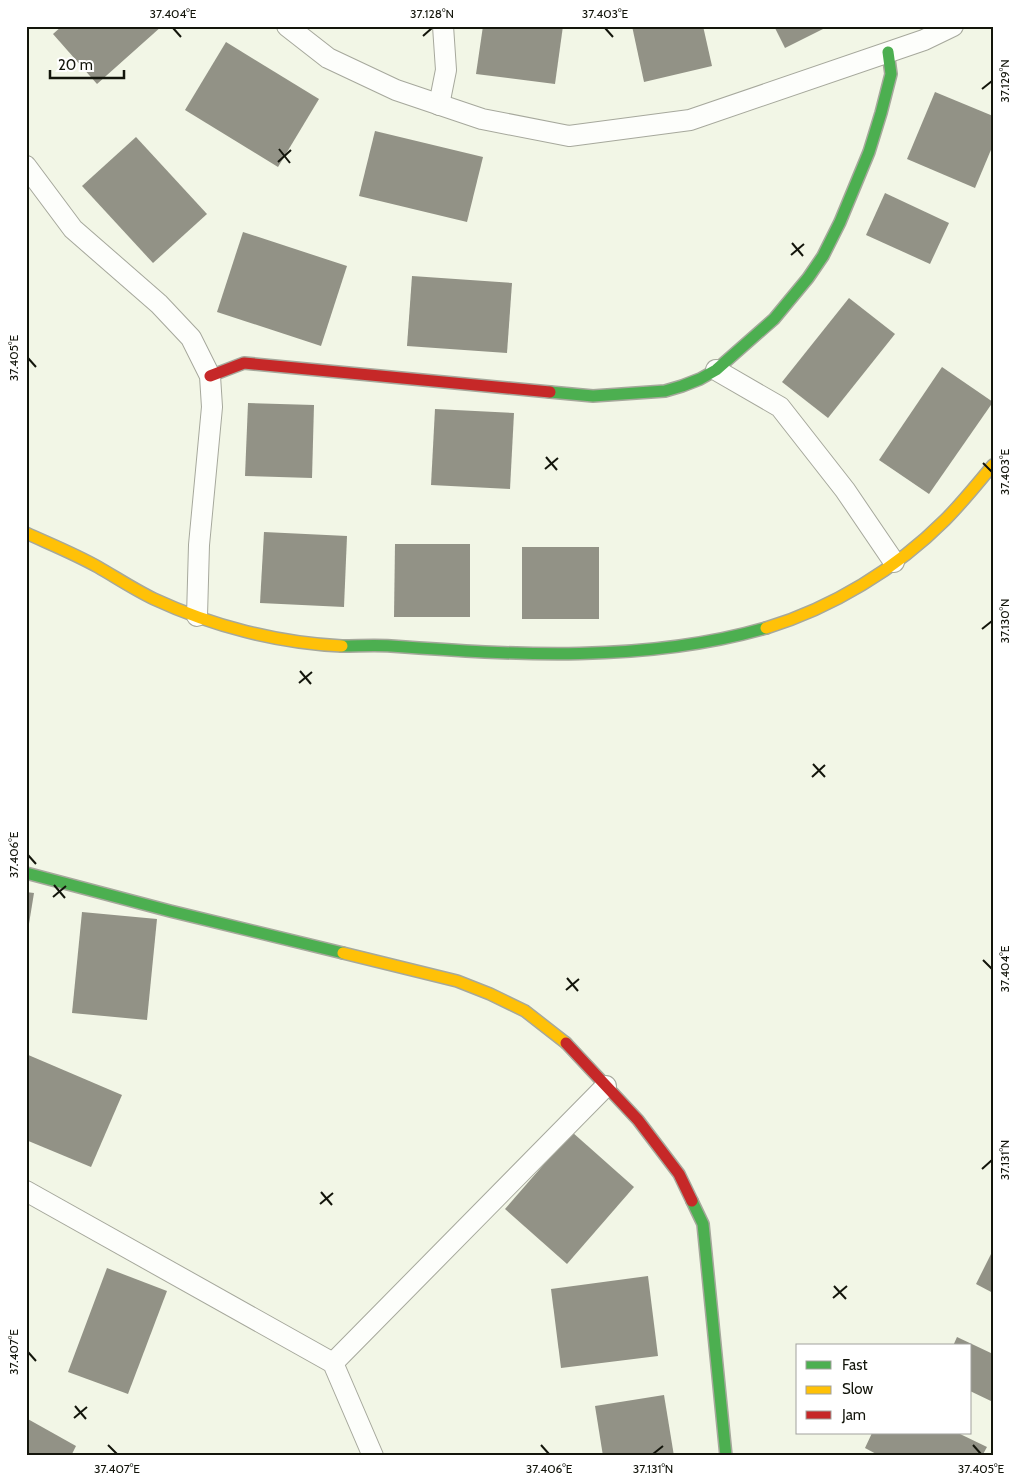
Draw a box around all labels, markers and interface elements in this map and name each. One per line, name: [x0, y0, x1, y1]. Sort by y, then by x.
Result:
text: 37.404°E: [150, 6, 197, 21]
text: 37.128°N: [410, 6, 454, 21]
text: 37.403°E: [582, 6, 629, 21]
scale bar: [50, 48, 124, 80]
text: 20 m: [58, 56, 93, 74]
text: 37.129°N: [997, 59, 1012, 103]
text: 37.405°E: [6, 334, 21, 381]
text: 37.403°E: [997, 448, 1012, 495]
text: 37.130°N: [997, 598, 1012, 644]
text: 37.406°E: [6, 831, 21, 878]
text: 37.404°E: [997, 945, 1012, 992]
text: 37.131°N: [997, 1140, 1012, 1180]
text: 37.407°E: [6, 1329, 21, 1375]
legend: [796, 1344, 972, 1434]
text: Fast: [842, 1356, 867, 1374]
text: Slow: [842, 1380, 873, 1398]
text: Jam: [841, 1406, 866, 1424]
text: 37.407°E: [94, 1461, 140, 1476]
text: 37.406°E: [526, 1461, 573, 1476]
text: 37.131°N: [633, 1461, 673, 1476]
text: 37.405°E: [958, 1461, 1005, 1476]

